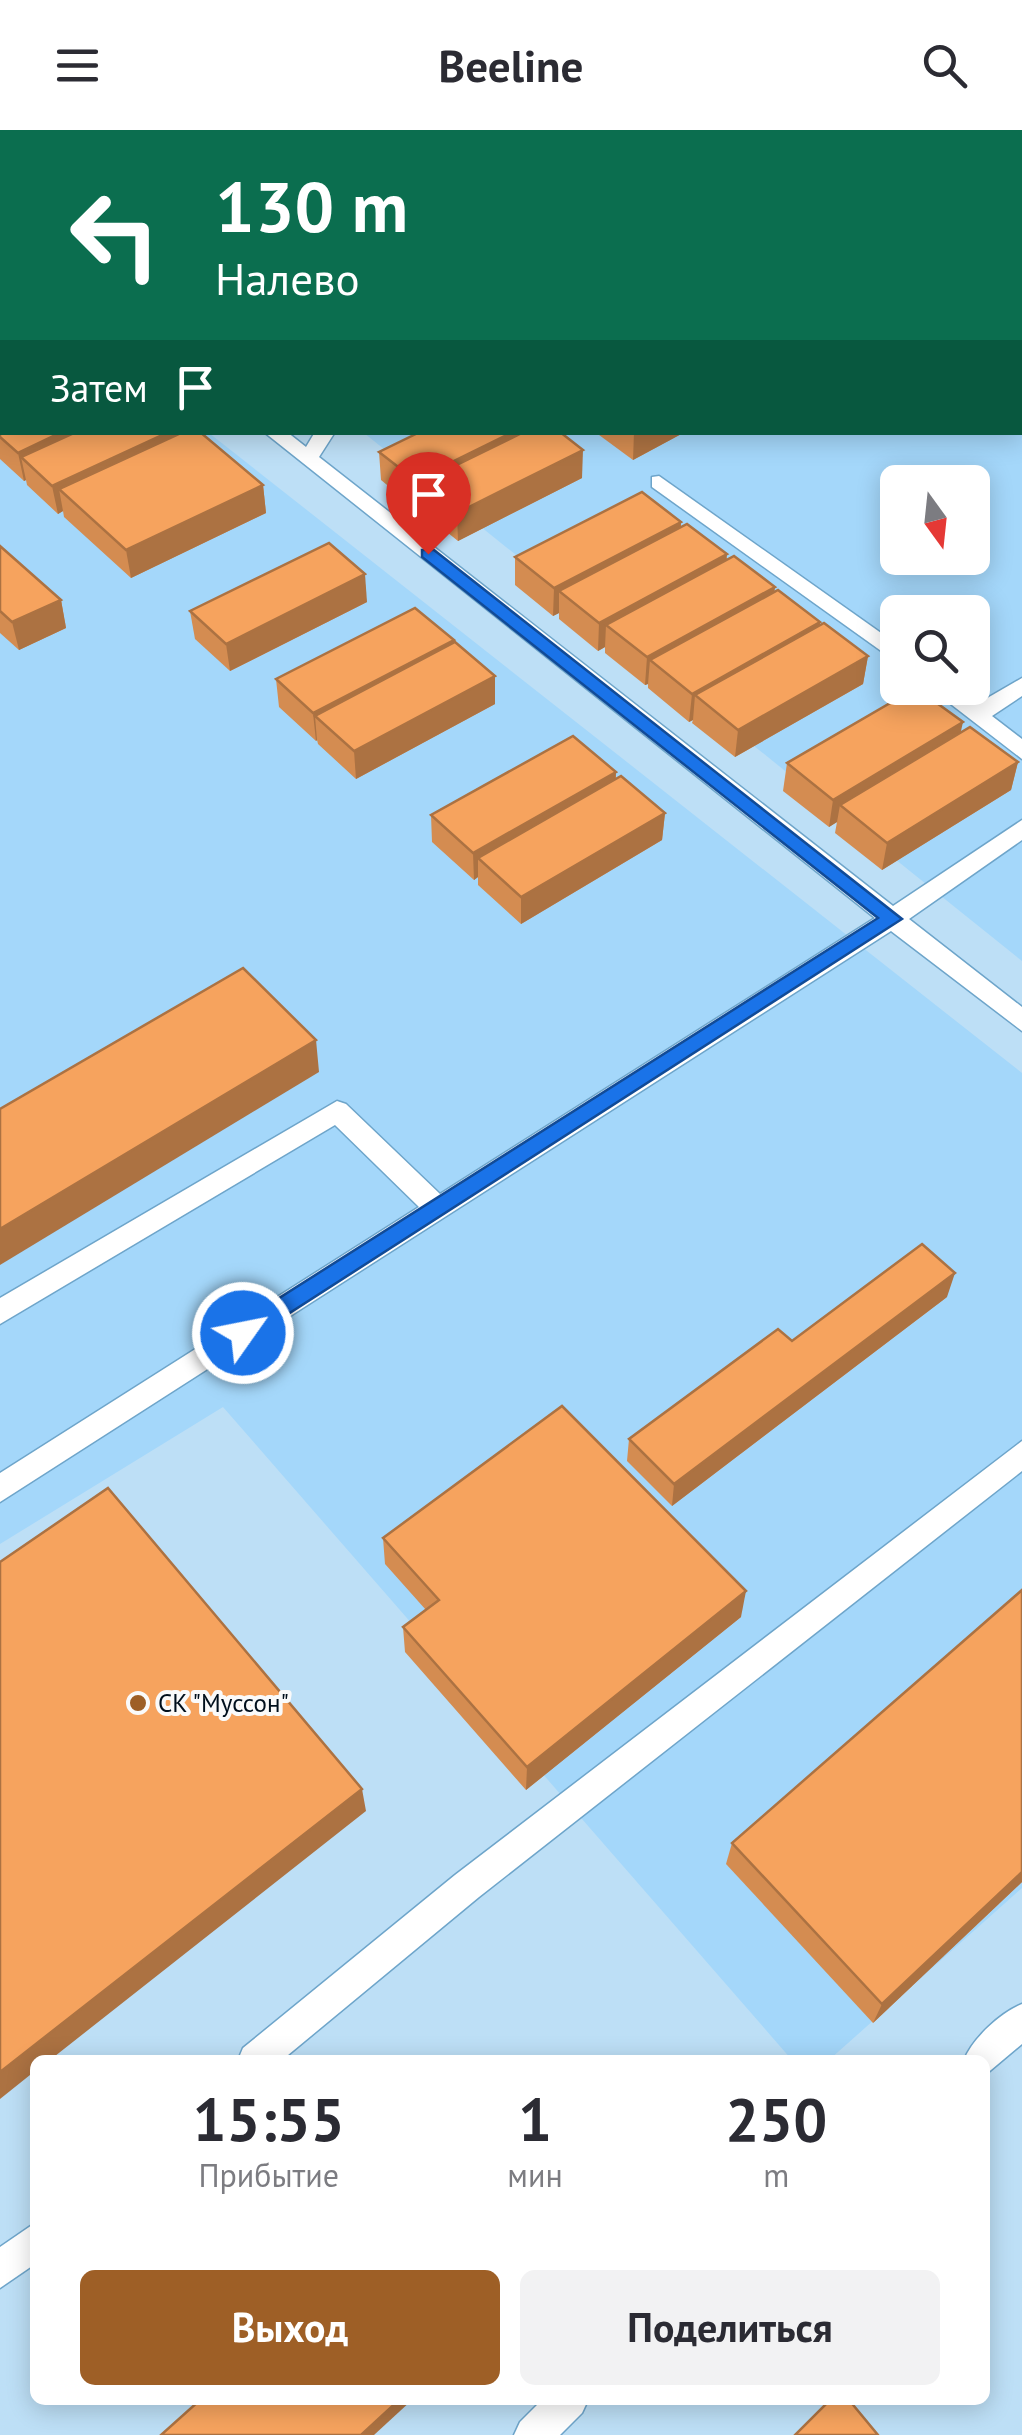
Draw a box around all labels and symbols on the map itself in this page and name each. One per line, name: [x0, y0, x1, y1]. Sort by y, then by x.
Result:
pin: [386, 452, 471, 555]
north arrow: [880, 465, 990, 575]
position arrow: [191, 1281, 295, 1385]
place label: СК "Муссон": [158, 1687, 289, 1719]
marker: СК "Муссон": [127, 1692, 149, 1714]

